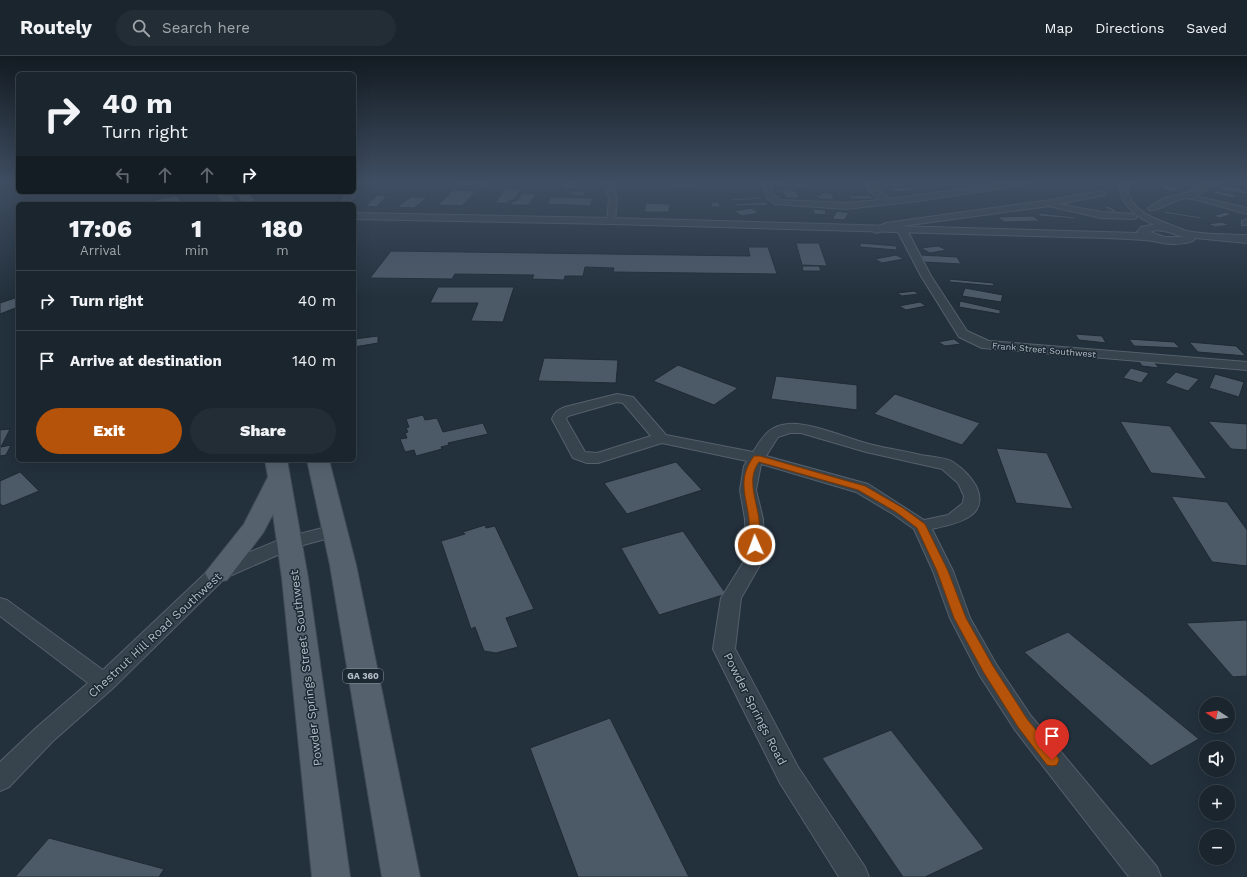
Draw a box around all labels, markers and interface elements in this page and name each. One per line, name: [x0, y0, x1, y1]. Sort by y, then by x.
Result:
search box: [116, 10, 396, 46]
text: Routely: [20, 16, 92, 39]
icon: search: [130, 17, 152, 39]
text: Search here: [162, 19, 250, 37]
text: Map: [1045, 20, 1073, 36]
text: Directions: [1095, 20, 1164, 36]
text: Saved: [1186, 20, 1227, 36]
text: 40 m: [102, 87, 172, 120]
icon: right: [36, 88, 88, 140]
text: Turn right: [102, 121, 188, 142]
icon: left: [112, 164, 134, 186]
icon: ahead: [154, 164, 176, 186]
icon: ahead: [196, 164, 218, 186]
icon: right: [238, 164, 260, 186]
text: 17:06: [69, 215, 132, 243]
text: 1: [191, 215, 202, 243]
text: 180: [262, 215, 303, 243]
text: Arrival: [80, 243, 121, 258]
text: min: [185, 243, 209, 258]
text: m: [276, 243, 289, 258]
icon: right: [36, 290, 58, 312]
text: Turn right: [70, 292, 143, 310]
text: 40 m: [298, 292, 336, 310]
street label: Frank Street Southwest: [991, 340, 1097, 360]
icon: arrive: [36, 350, 58, 372]
text: Arrive at destination: [70, 352, 222, 370]
text: 140 m: [292, 352, 336, 370]
button: Exit: [36, 408, 182, 454]
button: Share: [190, 408, 336, 454]
position arrow: [734, 524, 776, 566]
street label: Powder Springs Street Southwest: [287, 569, 325, 767]
street label: Chestnut Hill Road Southwest: [85, 570, 225, 700]
street label: Powder Springs Road: [721, 651, 789, 767]
road number: GA 360: [343, 669, 383, 683]
north arrow: [1199, 697, 1235, 733]
map controls: [1199, 697, 1235, 865]
pin: [1035, 719, 1069, 760]
icon: arrive: [1041, 725, 1063, 747]
button: sound: [1199, 741, 1235, 777]
button: +: [1199, 785, 1235, 821]
button: −: [1199, 829, 1235, 865]

